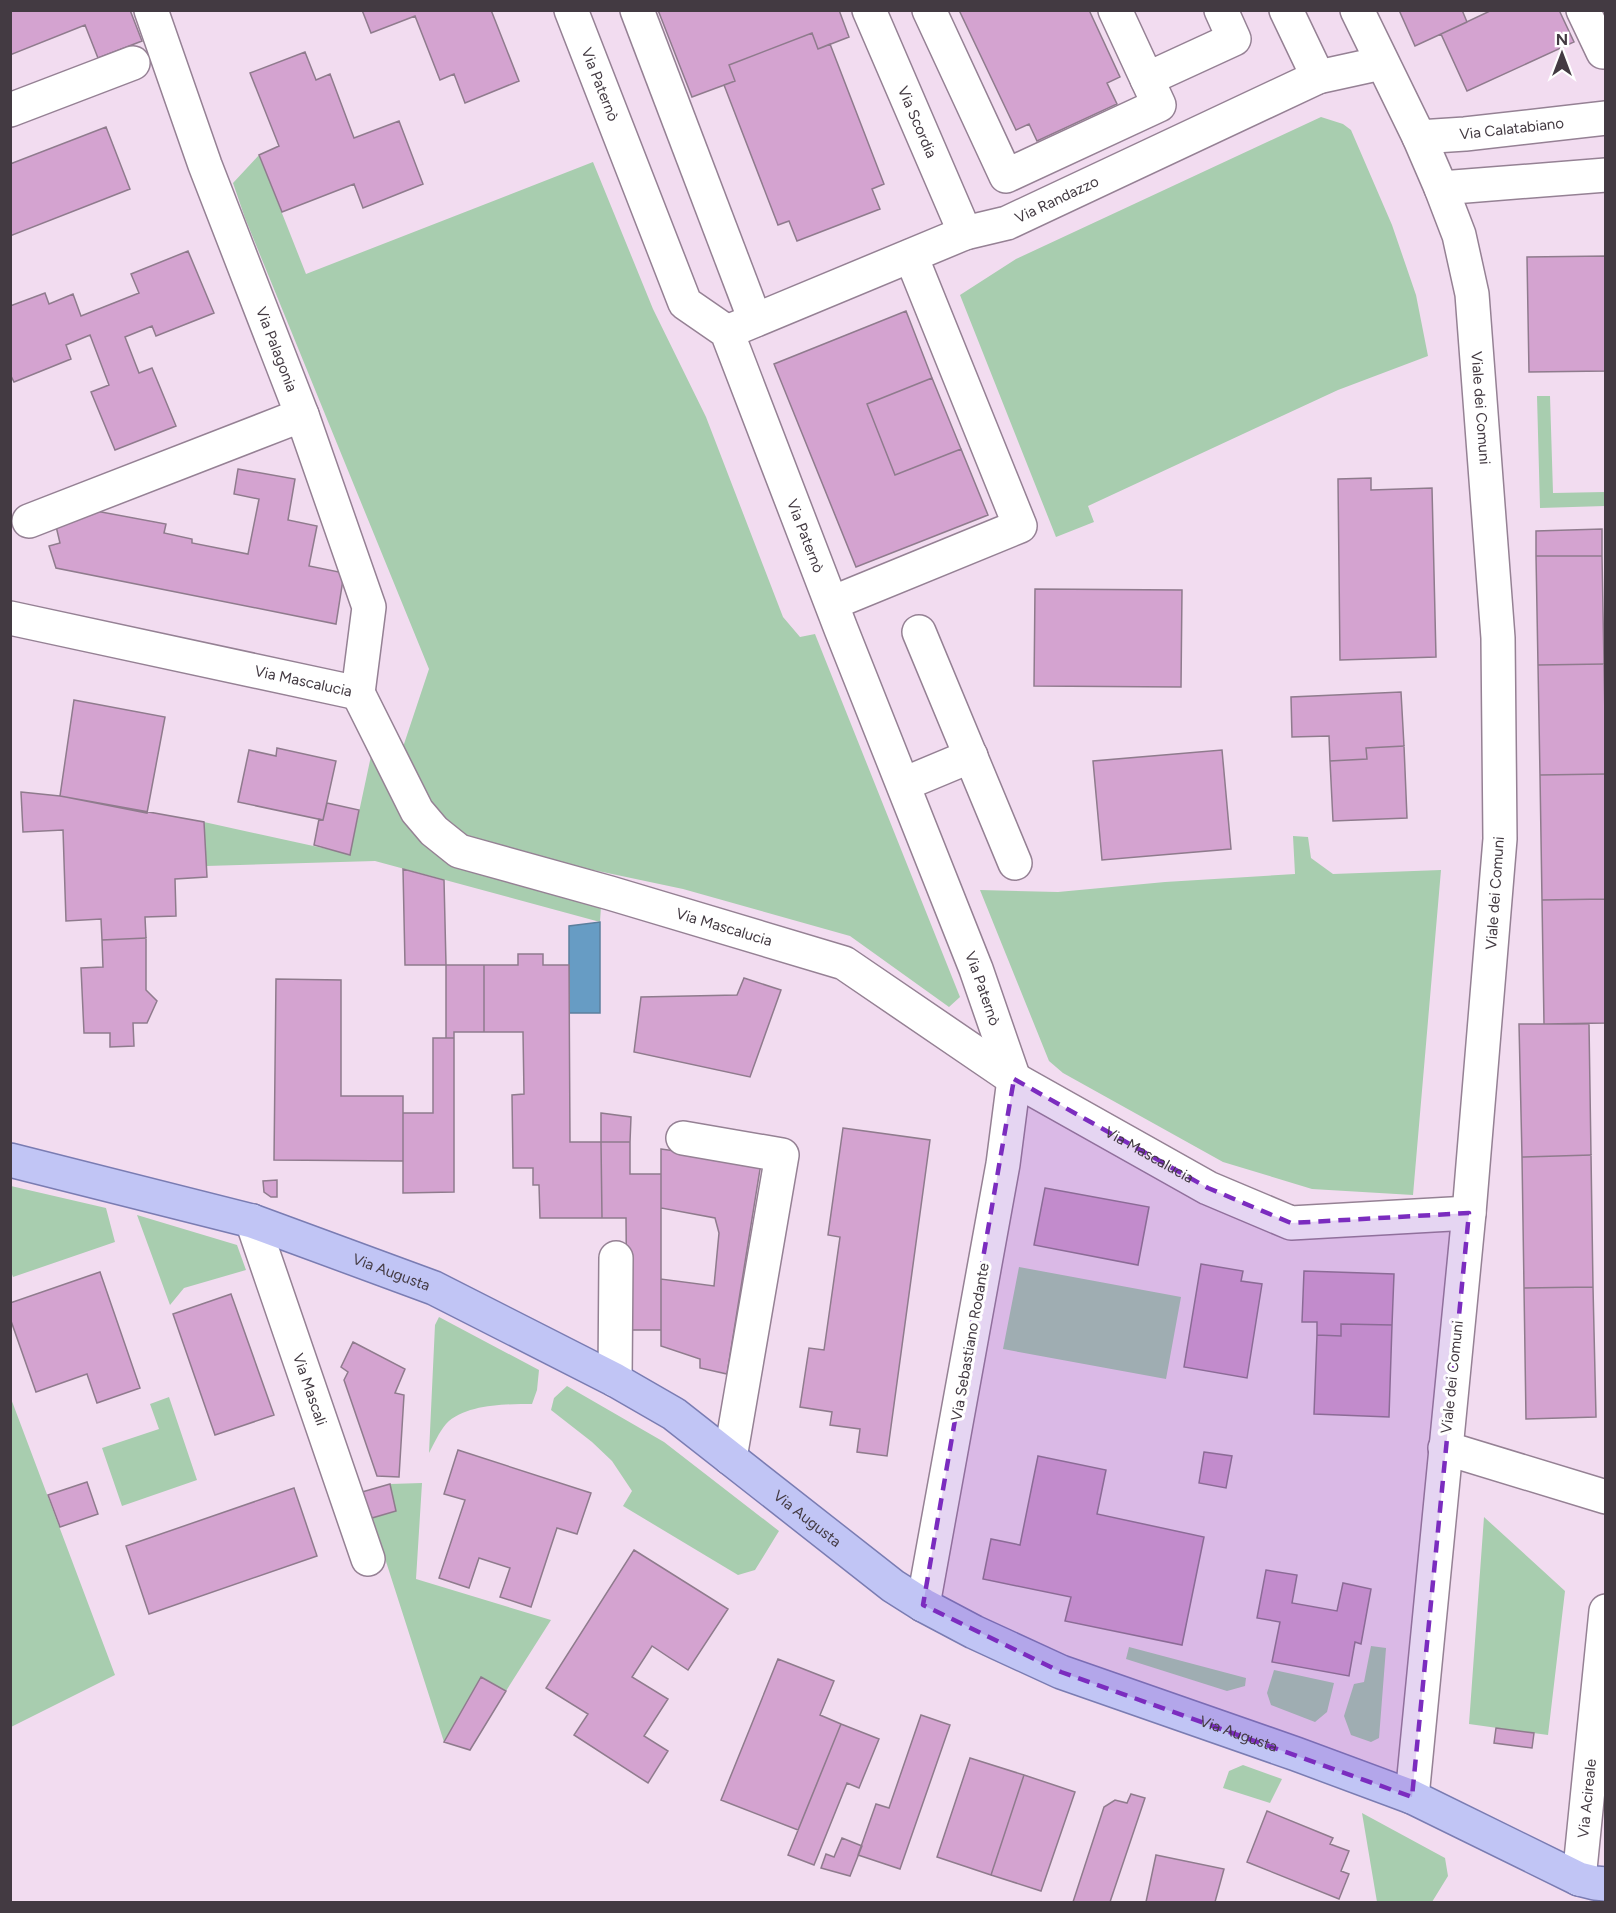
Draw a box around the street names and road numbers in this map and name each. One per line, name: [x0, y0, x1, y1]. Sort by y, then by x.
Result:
street label: Via Paternò: [578, 45, 623, 124]
street label: Via Scordia: [894, 83, 941, 161]
street label: Via Calatabiano: [1459, 114, 1565, 143]
street label: Via Randazzo: [1012, 172, 1102, 227]
street label: Via Palagonia: [252, 305, 301, 394]
street label: Viale dei Comuni: [1467, 351, 1494, 465]
street label: Via Paternò: [783, 497, 828, 576]
street label: Via Mascalucia: [253, 662, 354, 700]
street label: Viale dei Comuni: [1482, 836, 1508, 950]
street label: Via Mascalucia: [674, 904, 774, 950]
street label: Via Paternò: [961, 949, 1004, 1028]
street label: Via Mascalucia: [1101, 1123, 1197, 1187]
street label: Via Augusta: [350, 1250, 433, 1295]
street label: Via Sebastiano Rodante: [947, 1261, 993, 1423]
street label: Viale dei Comuni: [1437, 1320, 1467, 1434]
street label: Via Mascali: [289, 1351, 330, 1428]
street label: Via Augusta: [770, 1486, 845, 1551]
street label: Via Augusta: [1197, 1712, 1280, 1756]
street label: Via Acireale: [1574, 1758, 1600, 1839]

